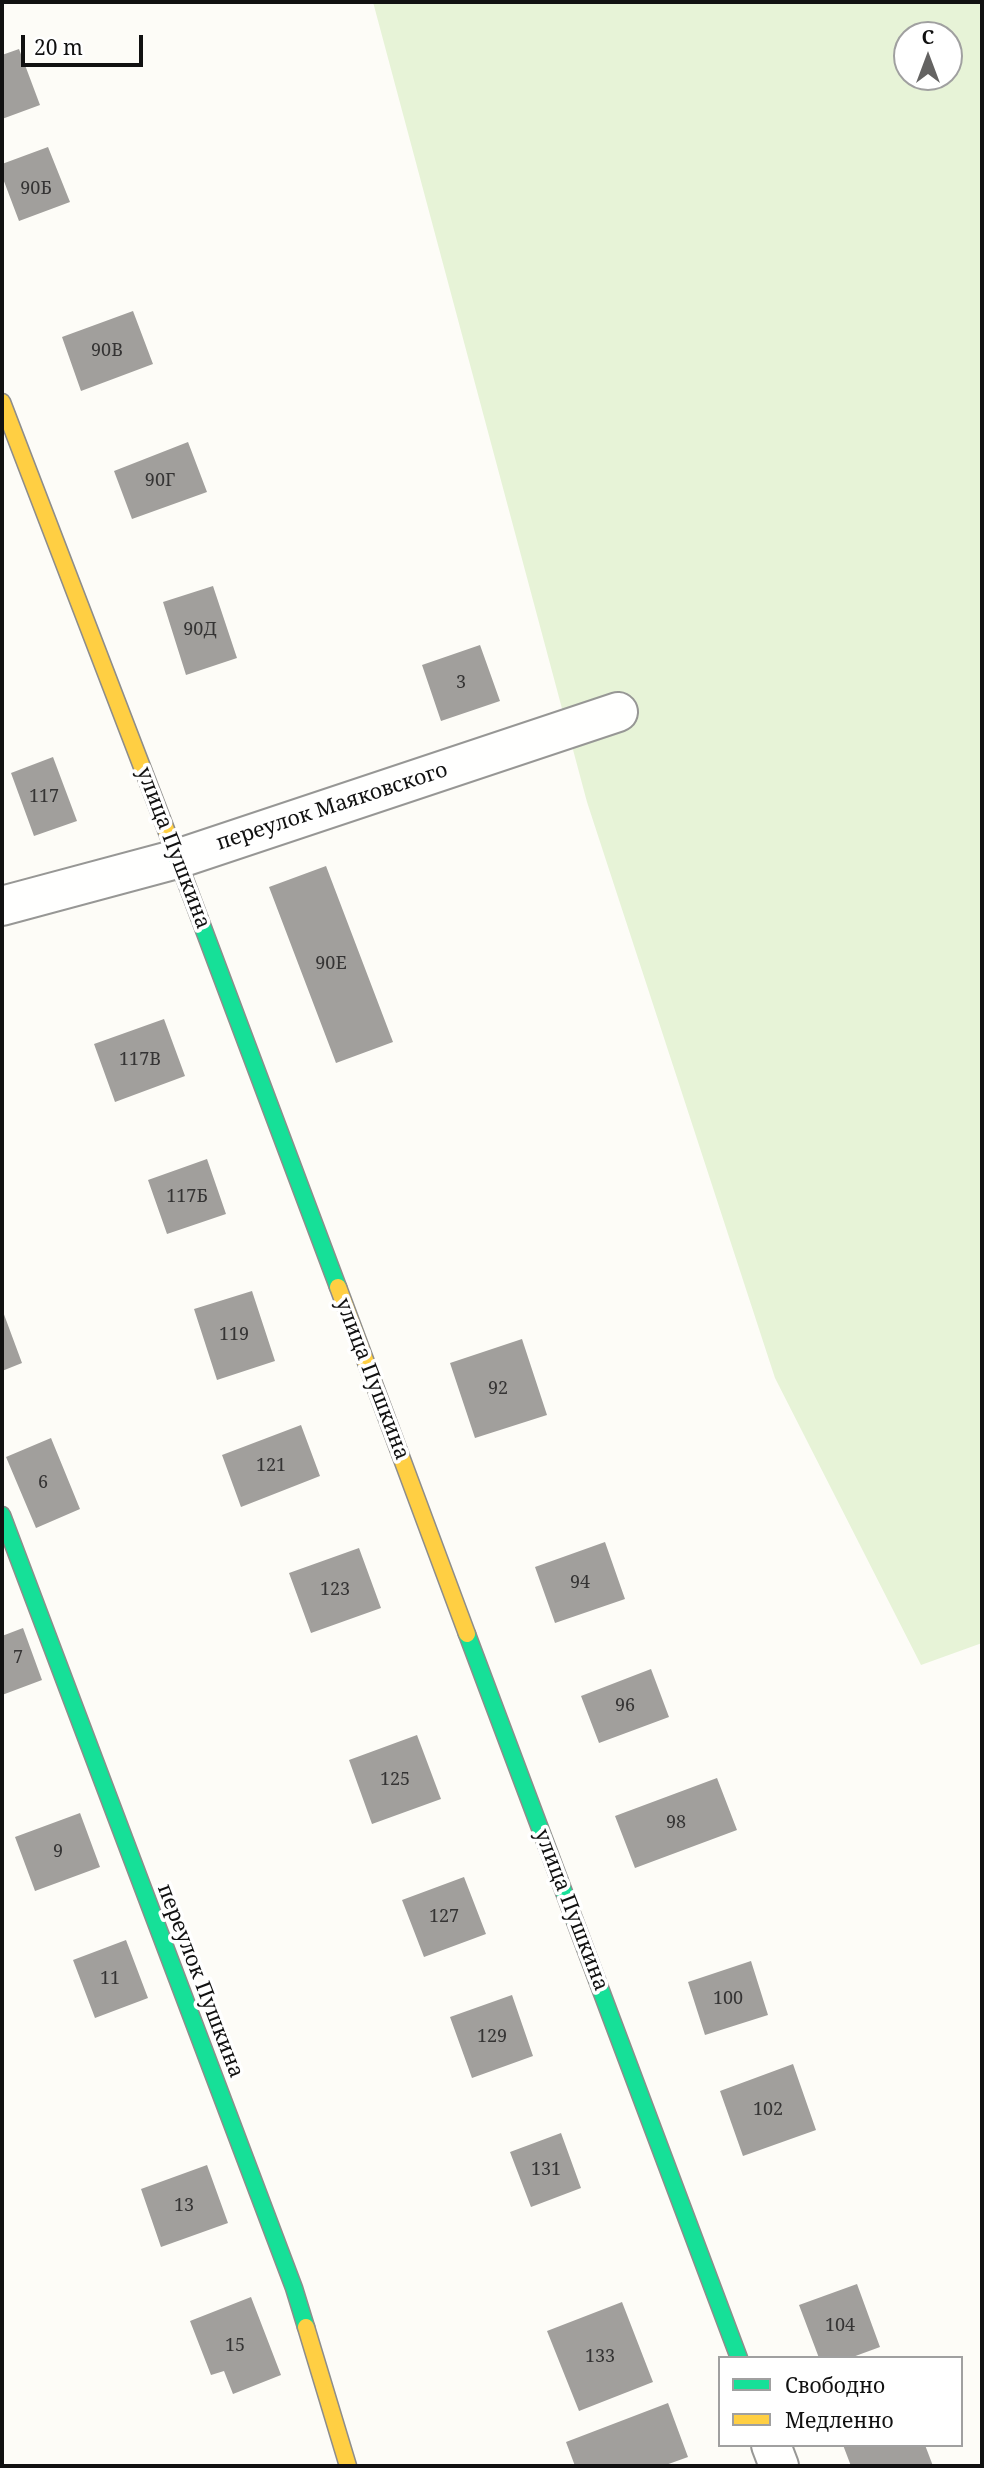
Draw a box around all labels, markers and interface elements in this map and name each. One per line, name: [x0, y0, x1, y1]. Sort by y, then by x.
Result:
scale bar: [24, 21, 147, 65]
north arrow: [893, 21, 963, 91]
text: С: [922, 24, 934, 50]
text: 20 m: [34, 33, 83, 61]
house number: 90Б: [20, 178, 52, 200]
house number: 90В: [91, 340, 123, 362]
house number: 90Г: [145, 470, 175, 492]
house number: 90Д: [183, 619, 217, 641]
house number: 3: [456, 672, 466, 694]
street label: переулок Маяковского: [213, 758, 451, 856]
street label: улица Пушкина: [131, 764, 215, 932]
house number: 117: [29, 786, 59, 808]
house number: 90Е: [315, 953, 347, 975]
house number: 117В: [119, 1049, 161, 1071]
house number: 117Б: [166, 1186, 208, 1208]
street label: улица Пушкина: [330, 1295, 414, 1463]
house number: 119: [219, 1324, 249, 1346]
house number: 92: [488, 1378, 508, 1400]
house number: 121: [256, 1455, 286, 1477]
house number: 6: [38, 1472, 48, 1494]
house number: 94: [570, 1572, 590, 1594]
house number: 123: [320, 1579, 350, 1601]
house number: 7: [13, 1647, 23, 1669]
house number: 96: [615, 1695, 635, 1717]
house number: 125: [380, 1769, 410, 1791]
house number: 98: [666, 1812, 686, 1834]
street label: улица Пушкина: [529, 1826, 613, 1994]
house number: 9: [53, 1841, 63, 1863]
street label: переулок Пушкина: [151, 1881, 249, 2081]
house number: 127: [429, 1906, 459, 1928]
house number: 11: [100, 1968, 120, 1990]
house number: 100: [713, 1988, 743, 2010]
house number: 129: [477, 2026, 507, 2048]
house number: 102: [753, 2099, 783, 2121]
house number: 131: [531, 2159, 561, 2181]
house number: 13: [174, 2195, 194, 2217]
house number: 104: [825, 2315, 855, 2337]
house number: 15: [225, 2335, 245, 2357]
house number: 133: [585, 2346, 615, 2368]
legend: [718, 2356, 963, 2447]
text: Свободно: [785, 2371, 885, 2399]
text: Медленно: [785, 2406, 894, 2434]

